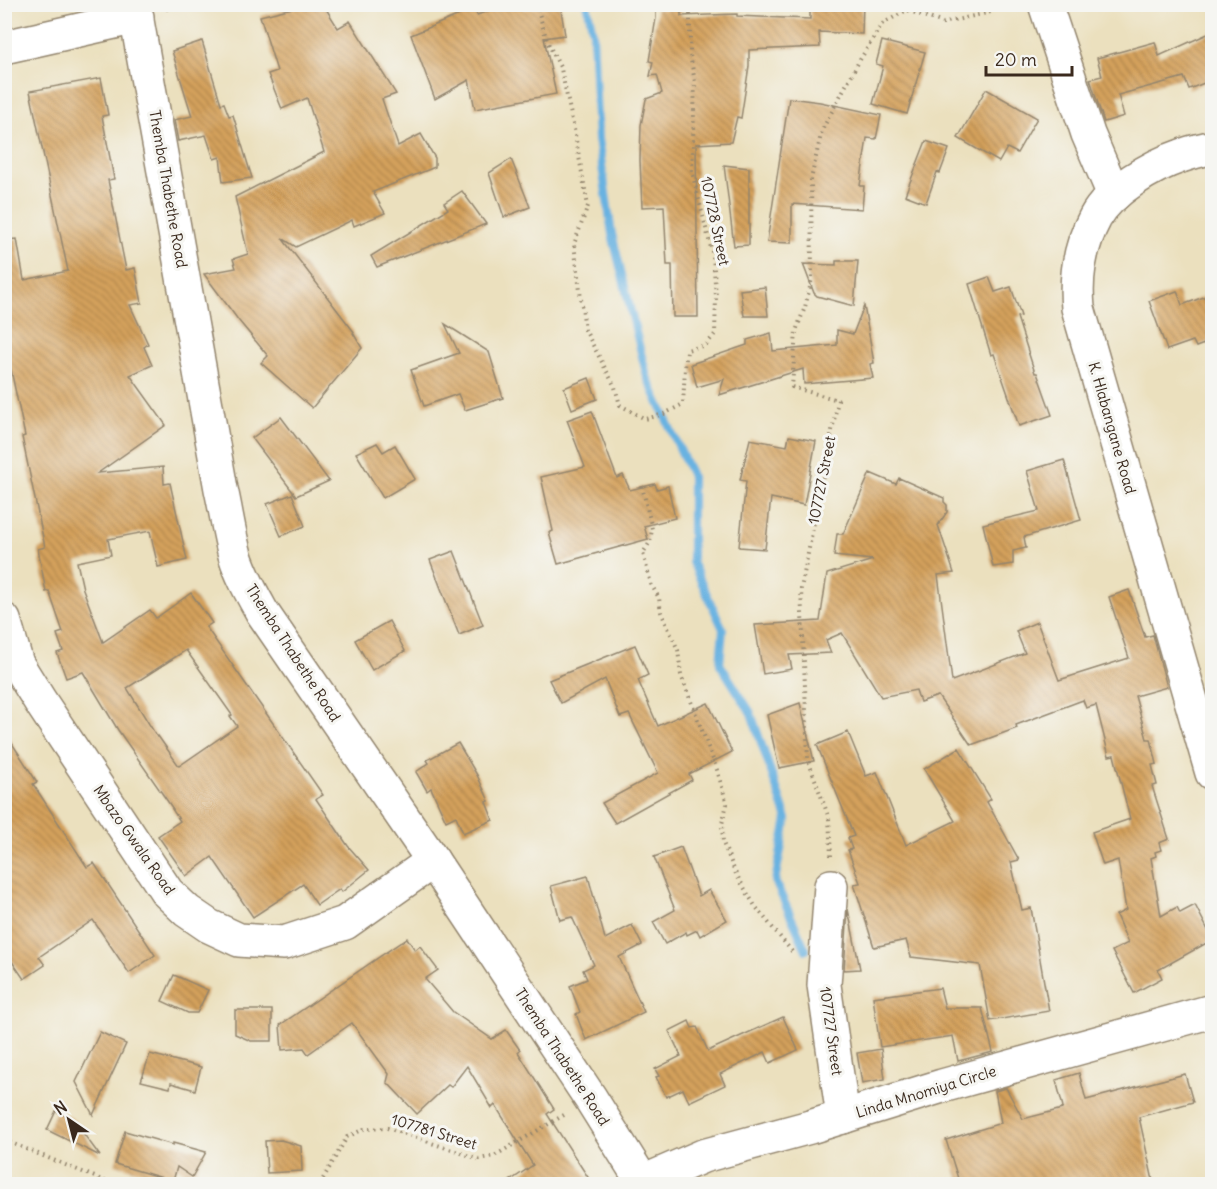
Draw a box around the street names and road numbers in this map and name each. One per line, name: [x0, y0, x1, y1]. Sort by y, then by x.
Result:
street label: Themba Thabethe Road: [145, 108, 192, 270]
street label: 107728 Street: [697, 175, 734, 267]
street label: K. Hlabangane Road: [1085, 360, 1140, 496]
street label: 107727 Street: [804, 434, 839, 526]
street label: Themba Thabethe Road: [242, 580, 345, 725]
street label: Mbazo Gwala Road: [89, 781, 180, 898]
street label: Themba Thabethe Road: [511, 984, 614, 1129]
street label: 107727 Street: [816, 985, 847, 1077]
street label: Linda Mnomiya Circle: [853, 1061, 998, 1122]
street label: 107781 Street: [389, 1109, 479, 1154]

